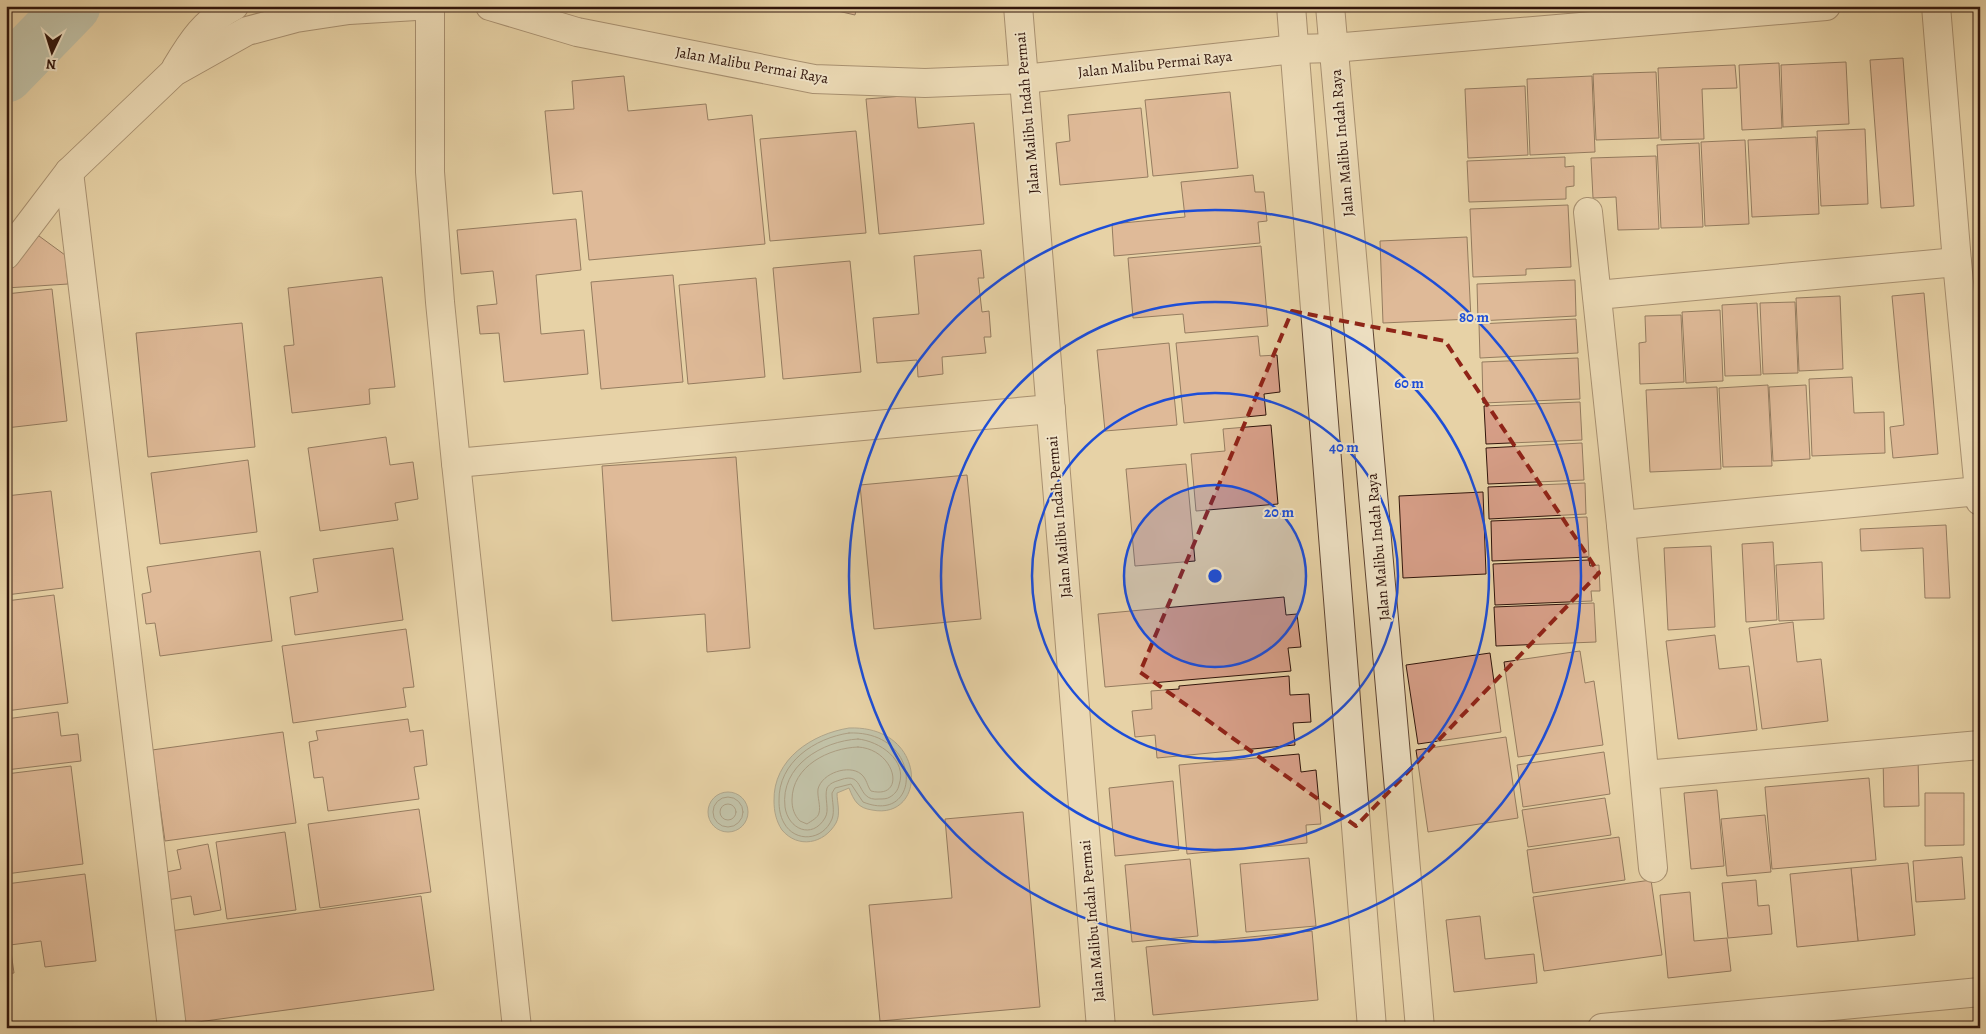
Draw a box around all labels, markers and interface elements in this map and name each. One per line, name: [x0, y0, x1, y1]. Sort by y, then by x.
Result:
north arrow: [28, 28, 78, 78]
street label: Jalan Malibu Indah Permai: [1010, 31, 1044, 195]
street label: Jalan Malibu Permai Raya: [674, 42, 830, 88]
street label: Jalan Malibu Permai Raya: [1077, 46, 1233, 82]
text: N: [45, 55, 57, 74]
street label: Jalan Malibu Indah Raya: [1326, 68, 1358, 218]
text: 80 m: [1459, 307, 1489, 327]
text: 60 m: [1394, 373, 1424, 393]
street label: Jalan Malibu Indah Permai: [1042, 435, 1076, 599]
text: 40 m: [1329, 437, 1359, 457]
street label: Jalan Malibu Indah Raya: [1362, 472, 1394, 622]
text: 20 m: [1264, 502, 1294, 522]
centre of rings: [1206, 567, 1224, 585]
street label: Jalan Malibu Indah Permai: [1075, 839, 1109, 1003]

